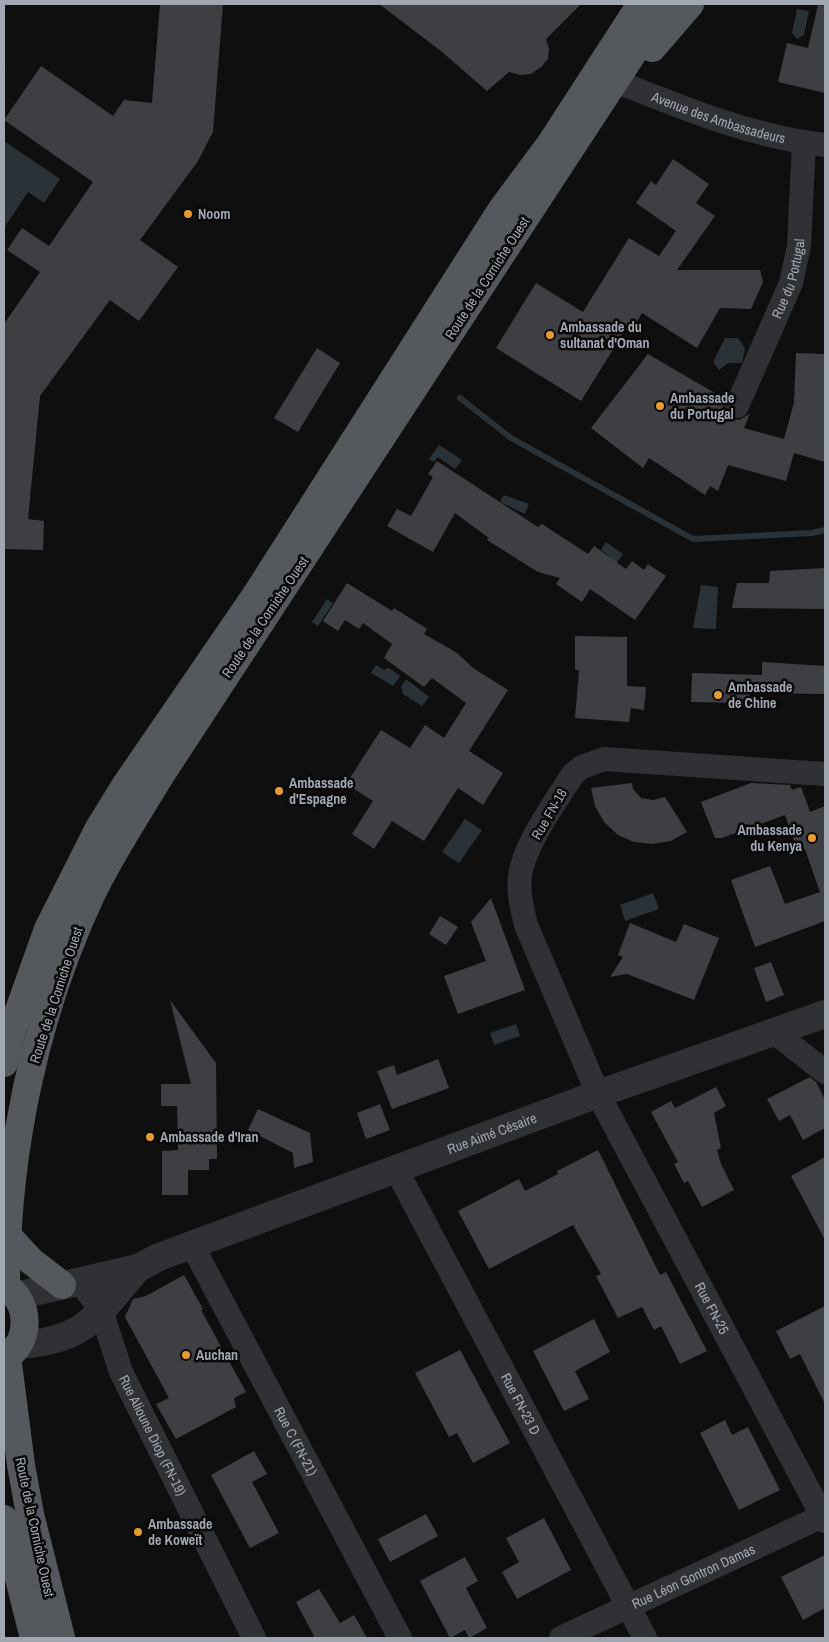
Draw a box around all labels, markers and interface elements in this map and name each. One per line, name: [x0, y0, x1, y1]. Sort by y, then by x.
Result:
street label: Avenue des Ambassadeurs: [648, 87, 787, 147]
place label: Noom: [198, 205, 231, 223]
marker: Noom: [182, 208, 194, 220]
street label: Route de la Corniche Ouest: [441, 213, 533, 343]
street label: Rue du Portugal: [768, 238, 808, 321]
place label: Ambassade du sultanat d'Oman: [560, 318, 650, 352]
marker: Ambassade du sultanat d'Oman: [544, 329, 556, 341]
place label: Ambassade du Portugal: [670, 389, 734, 423]
marker: Ambassade du Portugal: [654, 400, 666, 412]
street label: Route de la Corniche Ouest: [218, 553, 312, 681]
place label: Ambassade de Chine: [728, 678, 792, 712]
marker: Ambassade de Chine: [712, 689, 724, 701]
place label: Ambassade d'Espagne: [289, 774, 353, 808]
marker: Ambassade d'Espagne: [273, 785, 285, 797]
street label: Rue FN-18: [527, 785, 571, 843]
place label: Ambassade du Kenya: [738, 821, 803, 855]
marker: Ambassade du Kenya: [806, 832, 818, 844]
street label: Route de la Corniche Ouest: [25, 925, 87, 1065]
street label: Rue Aimé Césaire: [445, 1109, 539, 1158]
place label: Ambassade d'Iran: [160, 1128, 258, 1146]
marker: Ambassade d'Iran: [144, 1131, 156, 1143]
street label: Rue FN-25: [691, 1279, 733, 1337]
place label: Auchan: [196, 1346, 238, 1364]
marker: Auchan: [180, 1349, 192, 1361]
street label: Rue FN-23 D: [497, 1370, 545, 1438]
street label: Rue Alioune Diop (FN-19): [115, 1372, 191, 1499]
street label: Rue C (FN-21): [270, 1404, 322, 1479]
street label: Route de la Corniche Ouest: [11, 1456, 59, 1598]
place label: Ambassade de Koweït: [148, 1515, 212, 1549]
marker: Ambassade de Koweït: [132, 1526, 144, 1538]
street label: Rue Léon Gontron Damas: [629, 1540, 758, 1613]

